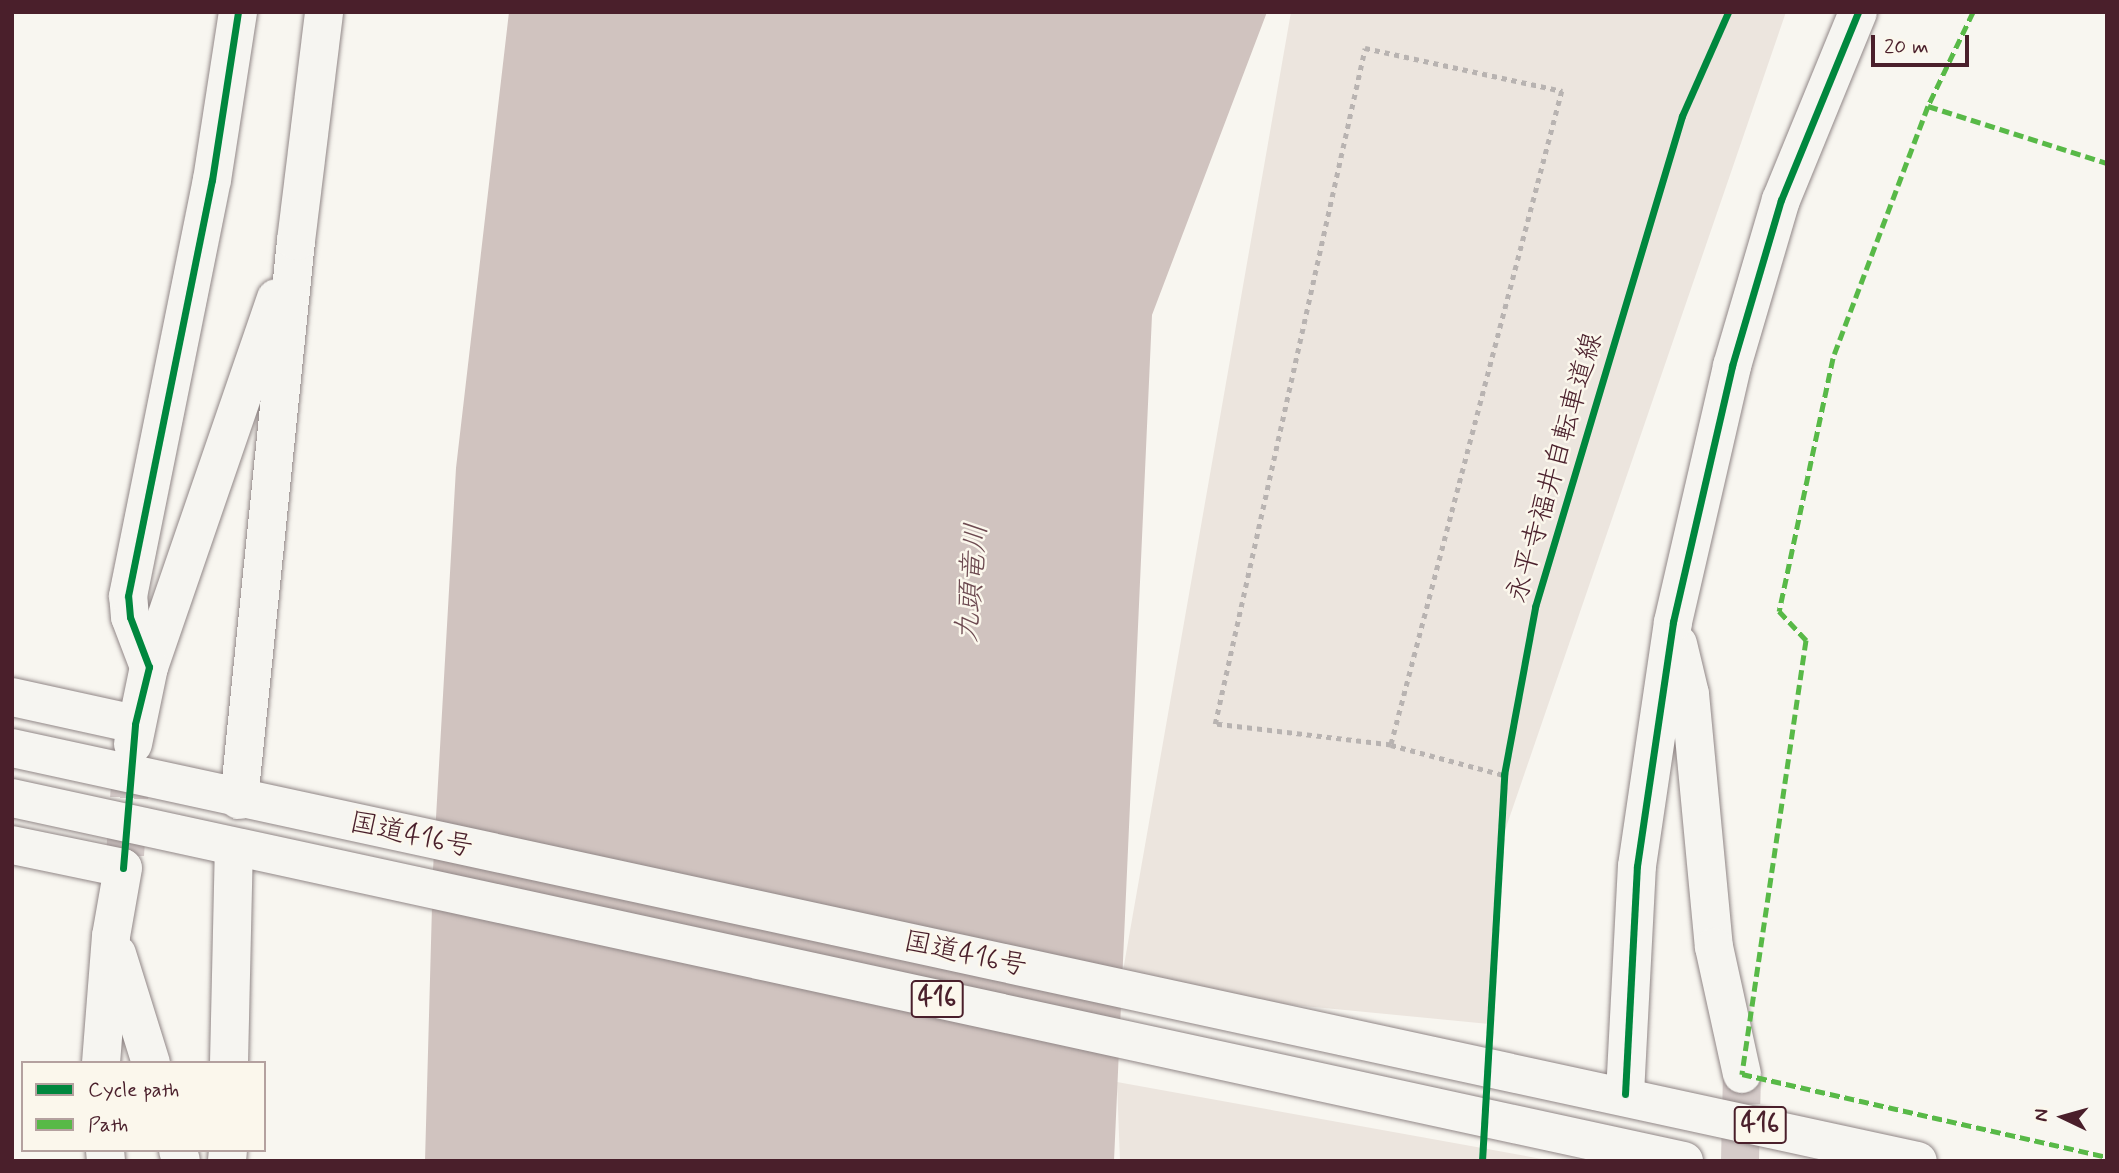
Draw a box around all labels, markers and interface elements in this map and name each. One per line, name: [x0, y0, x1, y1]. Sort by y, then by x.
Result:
scale bar: [1874, 21, 1972, 65]
text: 20 m: [1884, 33, 1929, 61]
street label: 永平寺福井自転車道線: [1501, 329, 1611, 607]
water label: 九頭竜川: [950, 522, 996, 644]
street label: 国道416号: [346, 807, 476, 865]
street label: 国道416号: [900, 926, 1030, 984]
road number: 416: [909, 976, 965, 1022]
legend: [21, 1061, 266, 1152]
text: Cycle path: [88, 1076, 179, 1104]
north arrow: [2028, 1082, 2098, 1152]
road number: 416: [1732, 1102, 1788, 1148]
text: N: [2029, 1108, 2055, 1123]
text: Path: [88, 1111, 128, 1139]

